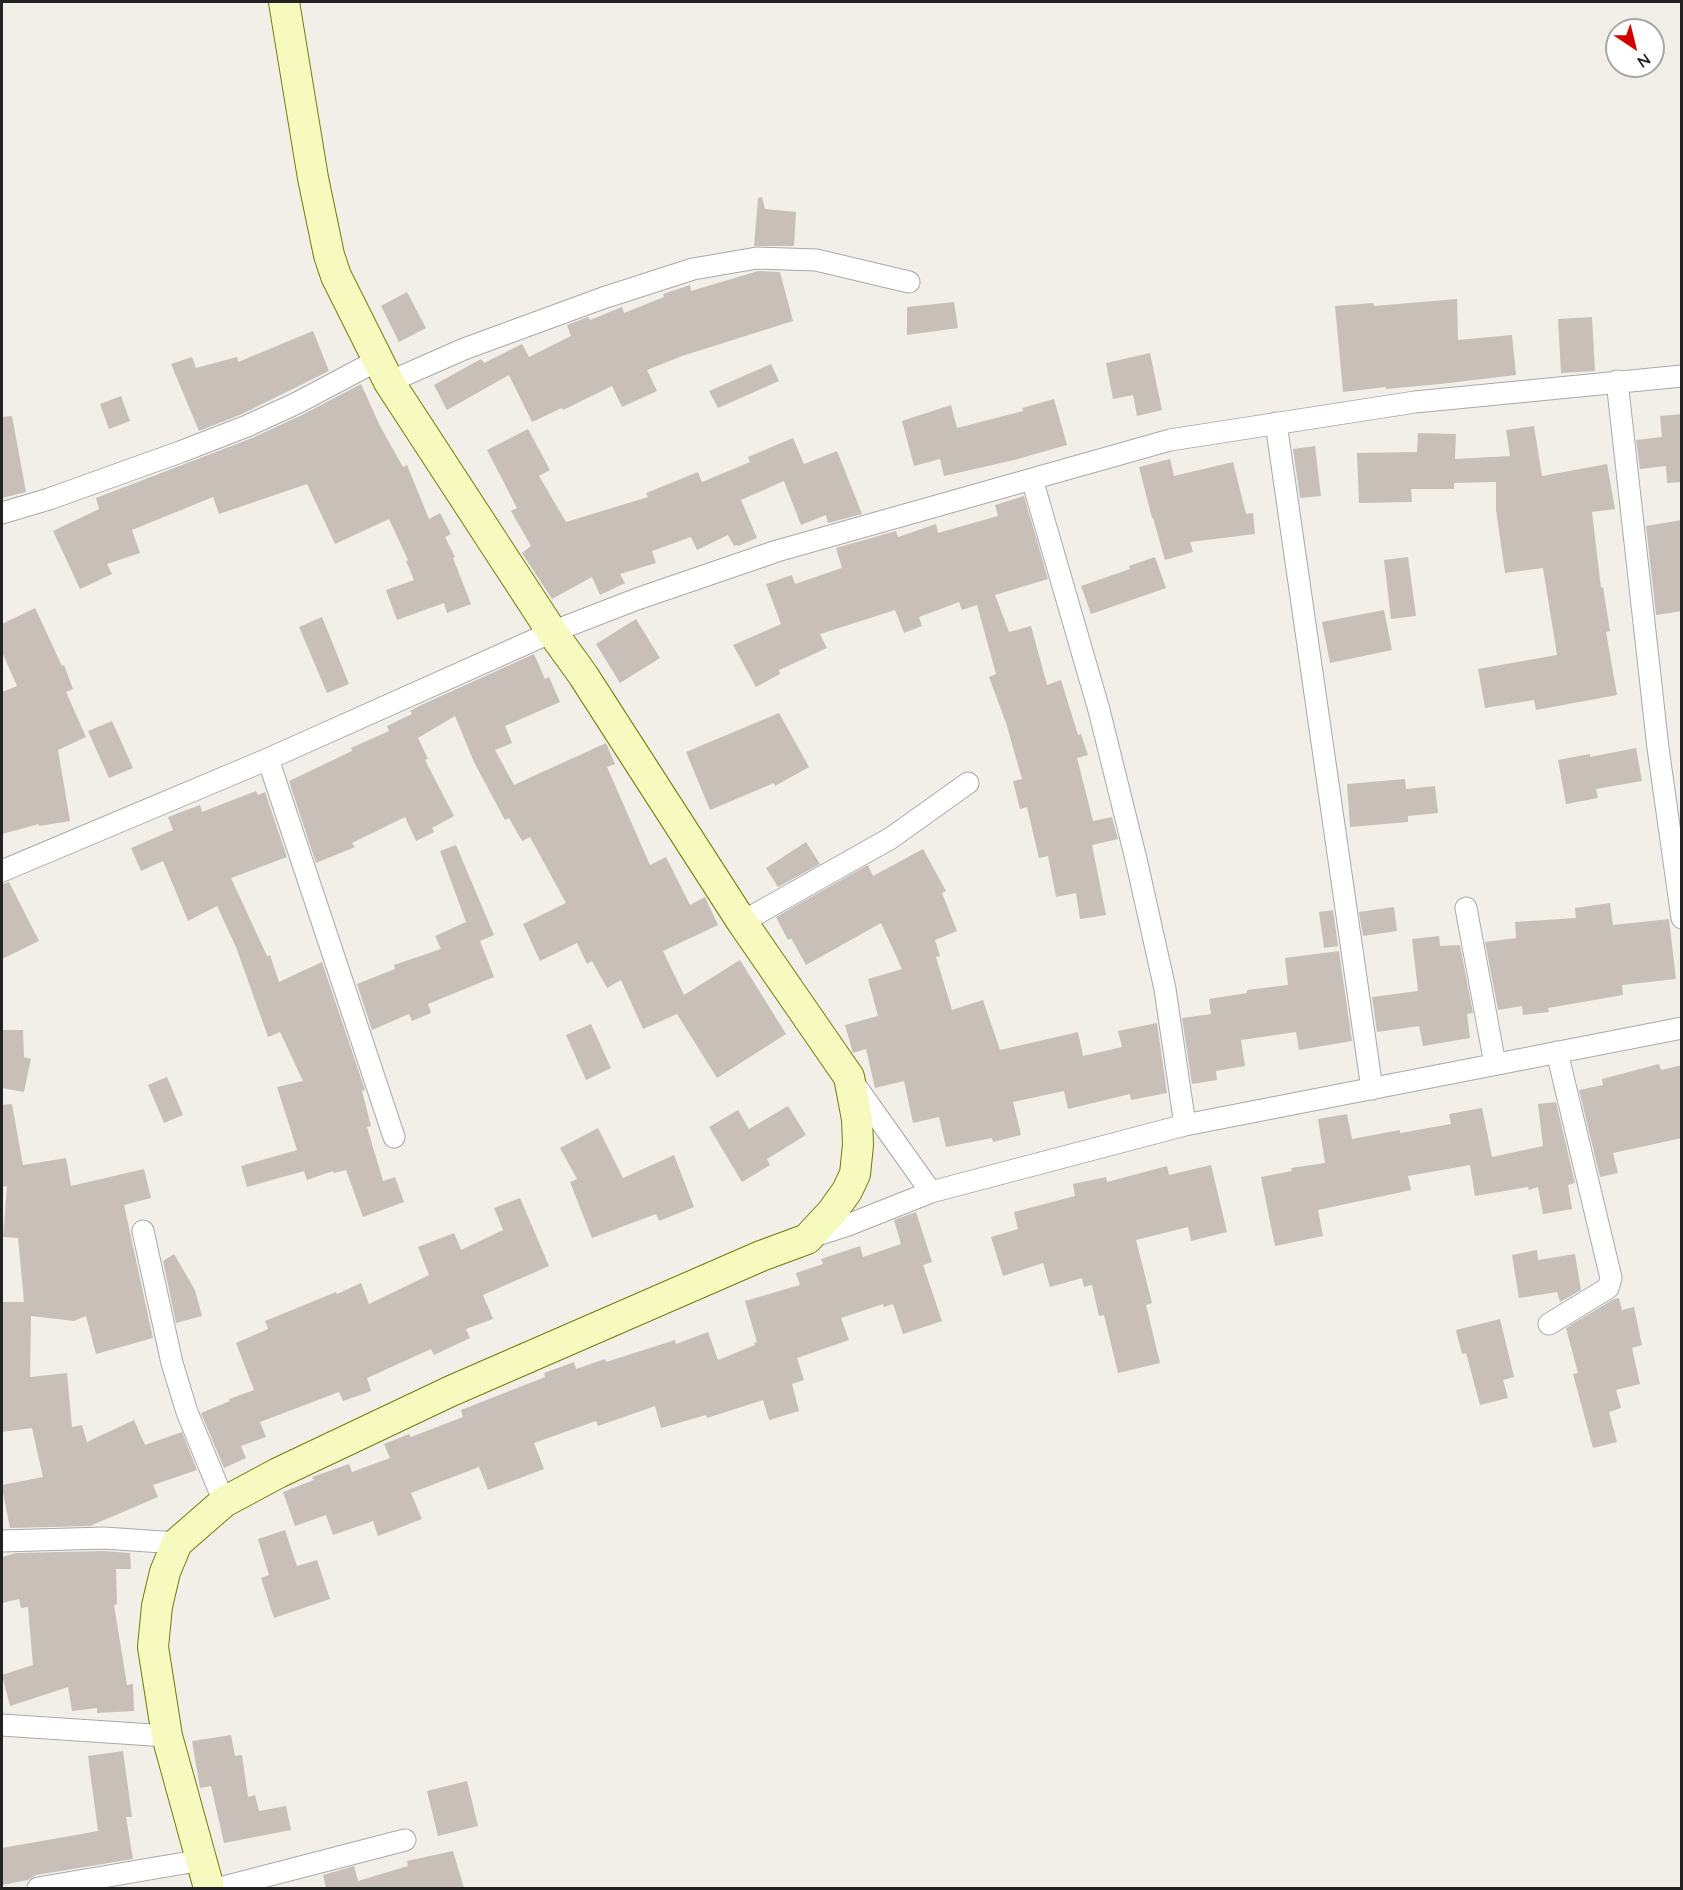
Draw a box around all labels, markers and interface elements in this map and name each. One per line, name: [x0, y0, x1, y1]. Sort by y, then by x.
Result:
north arrow: [1605, 18, 1665, 78]
text: N: [1634, 50, 1655, 73]

